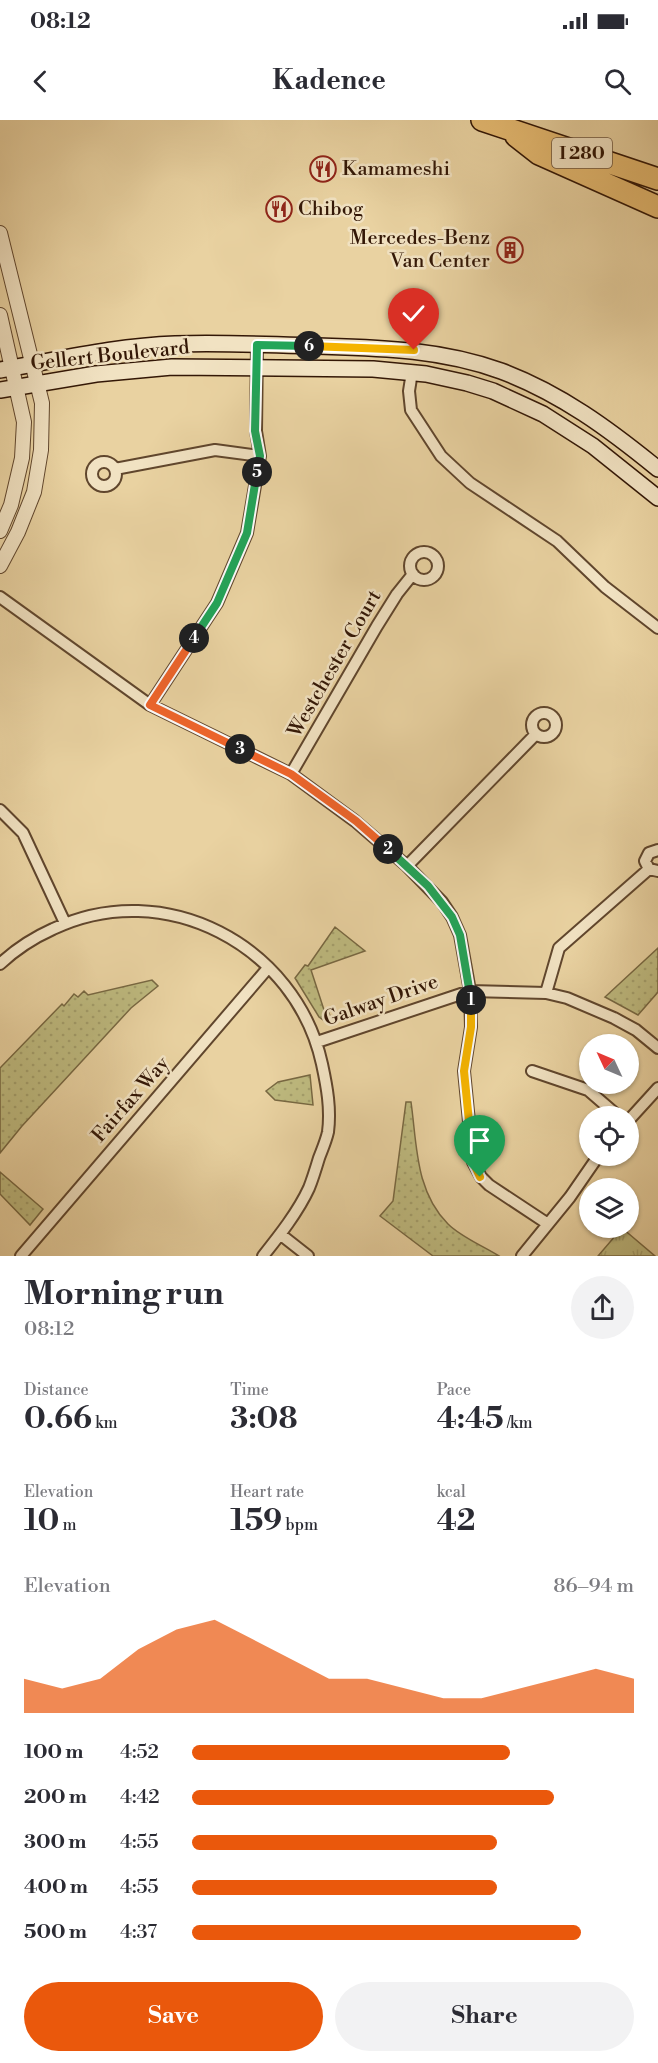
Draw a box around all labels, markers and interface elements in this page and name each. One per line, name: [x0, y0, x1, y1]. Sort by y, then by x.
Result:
text: 08:12: [30, 8, 91, 35]
text: Kadence: [272, 64, 386, 98]
icon: back: [24, 65, 57, 98]
icon: search: [601, 65, 634, 98]
road number: I 280: [552, 138, 612, 168]
restaurant icon: Kamameshi: [308, 154, 338, 184]
place label: Kamameshi: [342, 157, 450, 182]
restaurant icon: Chibog: [264, 194, 294, 224]
place label: Chibog: [298, 197, 364, 222]
place label: Mercedes-Benz Van Center: [350, 226, 490, 274]
building icon: Mercedes-Benz Van Center: [495, 235, 525, 265]
pin: [388, 288, 439, 350]
icon: check: [397, 297, 430, 330]
pin: 6: [294, 331, 324, 361]
street label: Gellert Boulevard: [29, 335, 191, 377]
text: 6: [304, 336, 314, 356]
pin: 5: [242, 457, 272, 487]
text: 5: [252, 462, 262, 482]
street label: Westchester Court: [282, 586, 387, 743]
pin: 4: [179, 623, 209, 653]
text: 4: [189, 628, 199, 648]
pin: 3: [225, 734, 255, 764]
text: 3: [235, 739, 245, 759]
pin: 2: [373, 834, 403, 864]
text: 2: [383, 839, 393, 859]
street label: Galway Drive: [320, 970, 442, 1032]
pin: 1: [456, 985, 486, 1015]
text: 1: [467, 990, 475, 1010]
north arrow: [579, 1034, 639, 1094]
map controls: [579, 1034, 639, 1238]
street label: Fairfax Way: [87, 1052, 175, 1148]
button: locate: [579, 1106, 639, 1166]
pin: [454, 1115, 505, 1177]
icon: arrive: [463, 1124, 496, 1157]
button: layers: [579, 1178, 639, 1238]
text: Morning run: [24, 1274, 224, 1315]
button: share: [571, 1276, 634, 1339]
text: 08:12: [24, 1317, 74, 1342]
text: Distance: [24, 1380, 89, 1400]
text: Time: [230, 1380, 269, 1400]
text: Pace: [437, 1380, 471, 1400]
text: 0.66: [24, 1400, 92, 1438]
text: 3:08: [230, 1400, 298, 1438]
text: 4:45: [437, 1400, 504, 1438]
text: km: [92, 1413, 118, 1433]
text: /km: [504, 1413, 532, 1433]
text: Elevation: [24, 1482, 93, 1502]
text: Heart rate: [230, 1482, 304, 1502]
text: kcal: [437, 1482, 466, 1502]
text: 10: [24, 1502, 59, 1540]
text: 159: [230, 1502, 282, 1540]
text: 42: [437, 1502, 476, 1540]
text: m: [59, 1515, 77, 1535]
text: bpm: [282, 1515, 318, 1535]
text: Elevation: [24, 1574, 111, 1599]
text: 86–94 m: [553, 1574, 634, 1599]
text: 100 m: [24, 1740, 83, 1765]
text: 4:52: [120, 1740, 159, 1765]
text: 200 m: [24, 1785, 87, 1810]
text: 4:42: [120, 1785, 160, 1810]
text: 300 m: [24, 1830, 87, 1855]
text: 4:55: [120, 1830, 158, 1855]
text: 400 m: [24, 1875, 88, 1900]
text: 4:55: [120, 1875, 158, 1900]
text: 500 m: [24, 1920, 87, 1945]
text: 4:37: [120, 1920, 157, 1945]
button: Save: [24, 1982, 323, 2051]
button: Share: [335, 1982, 634, 2051]

